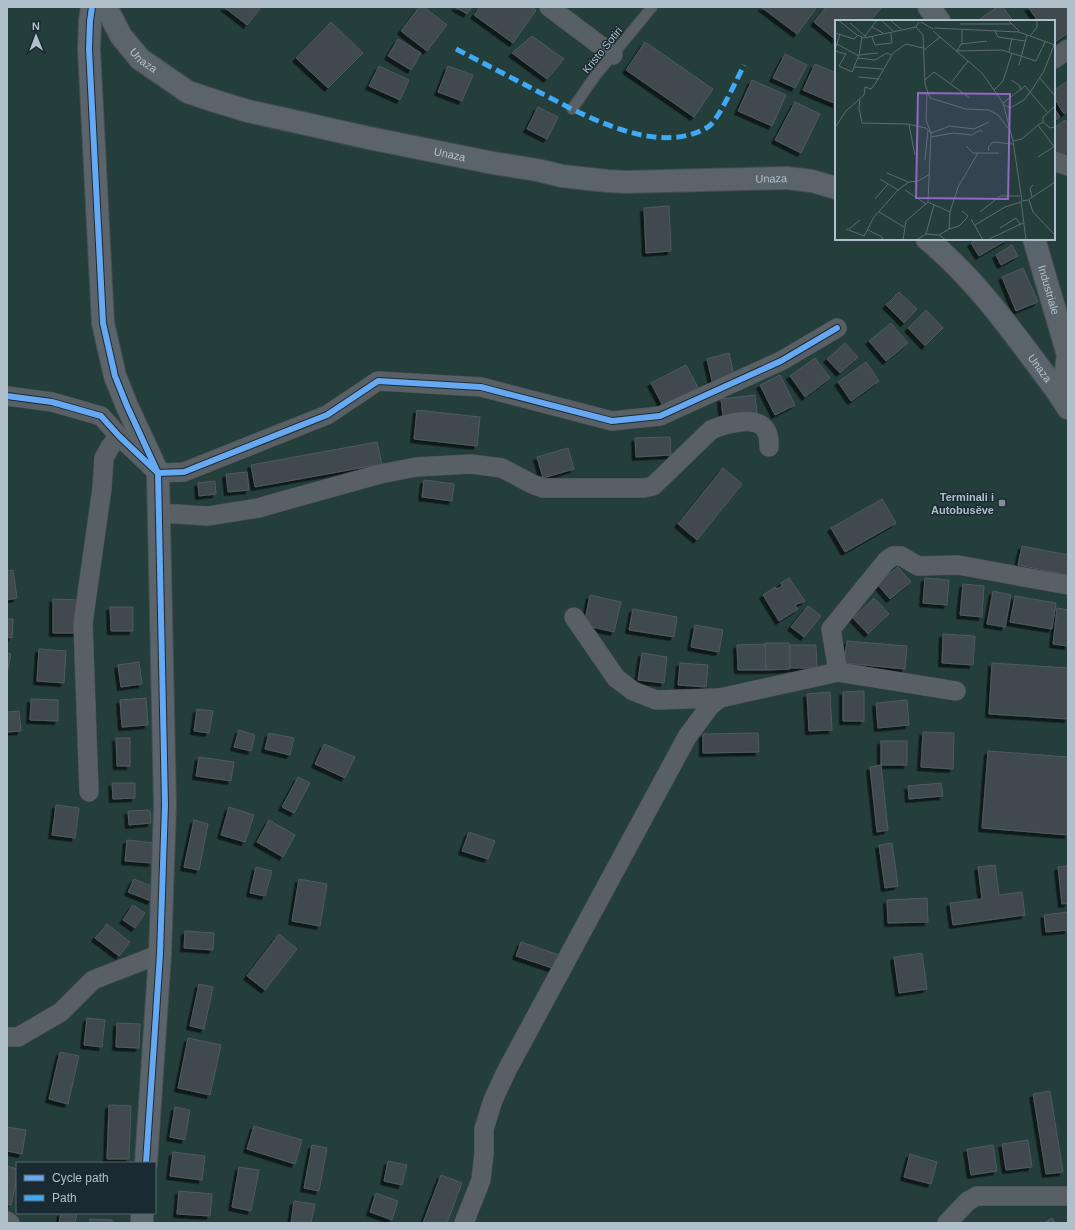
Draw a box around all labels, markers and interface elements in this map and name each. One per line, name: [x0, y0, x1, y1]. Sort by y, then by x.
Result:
north arrow: [16, 16, 56, 56]
text: N: [32, 20, 40, 32]
inset map: [835, 20, 1055, 240]
street label: Kristo Sotiri: [580, 24, 624, 76]
street label: Unaza: [127, 46, 160, 75]
street label: Unaza: [433, 145, 467, 163]
street label: Unaza: [755, 172, 788, 185]
street label: Industriale: [1036, 264, 1062, 316]
street label: Unaza: [1026, 352, 1055, 385]
place label: Terminali i Autobusëve: [931, 491, 994, 516]
marker: Terminali i Autobusëve: [997, 498, 1007, 508]
legend: [16, 1162, 156, 1214]
text: Cycle path: [52, 1171, 109, 1185]
text: Path: [52, 1191, 77, 1205]

